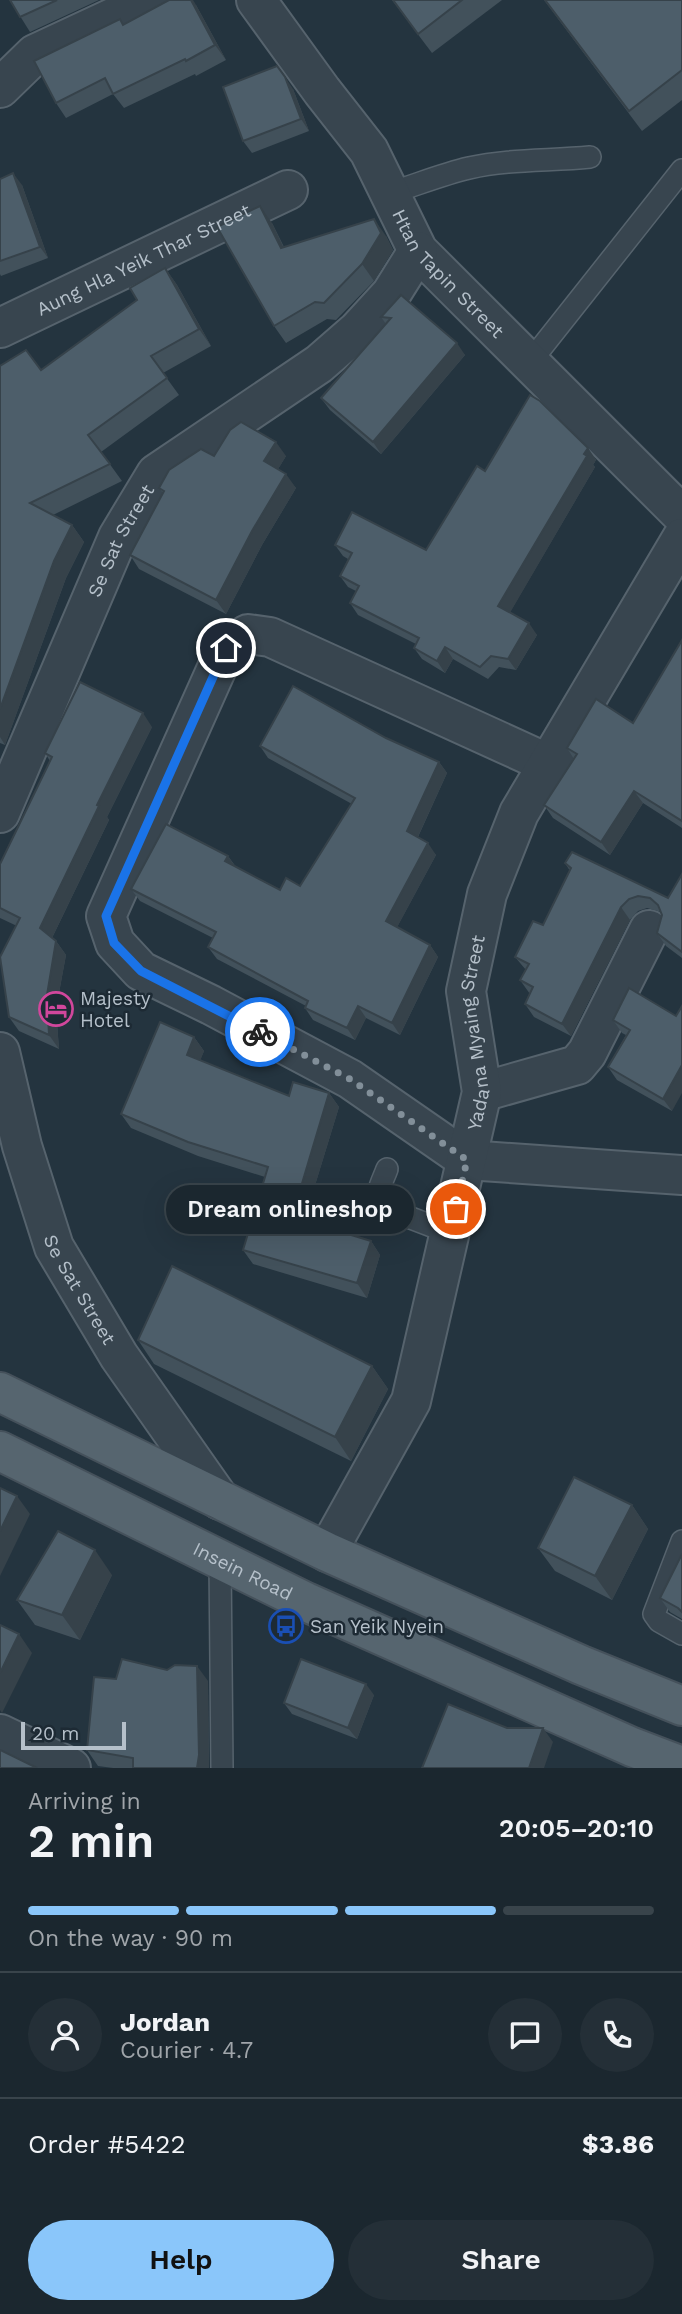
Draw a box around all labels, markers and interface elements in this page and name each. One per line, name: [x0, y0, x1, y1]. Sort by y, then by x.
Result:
street label: Aung Hla Yeik Thar Street: [33, 198, 254, 320]
street label: Htan Tapin Street: [388, 205, 509, 342]
street label: Se Sat Street: [82, 480, 159, 600]
pin: [196, 618, 256, 678]
icon: home: [207, 629, 245, 667]
street label: Yadana Myaing Street: [455, 933, 494, 1133]
place label: Majesty Hotel: [80, 987, 151, 1032]
hotel icon: Majesty Hotel: [37, 990, 75, 1028]
courier: [225, 997, 295, 1067]
icon: bike: [241, 1013, 279, 1051]
pin: [426, 1179, 486, 1239]
callout: Dream onlineshop: [165, 1184, 414, 1234]
icon: bag: [437, 1190, 475, 1228]
text: Dream onlineshop: [187, 1196, 393, 1223]
street label: Se Sat Street: [39, 1232, 121, 1349]
street label: Insein Road: [190, 1537, 297, 1605]
bus stop icon: San Yeik Nyein: [267, 1607, 305, 1645]
place label: San Yeik Nyein: [310, 1615, 444, 1638]
scale bar: [21, 1719, 126, 1751]
text: 20 m: [32, 1722, 79, 1745]
text: Arriving in: [28, 1788, 141, 1815]
text: 20:05–20:10: [499, 1813, 654, 1843]
text: 2 min: [28, 1814, 154, 1868]
text: On the way · 90 m: [28, 1925, 233, 1952]
button: person: [28, 1998, 102, 2072]
button: chat: [488, 1998, 562, 2072]
button: phone: [580, 1998, 654, 2072]
text: Jordan: [120, 2007, 210, 2037]
text: Courier · 4.7: [120, 2037, 253, 2064]
text: Order #5422: [28, 2129, 186, 2159]
text: $3.86: [582, 2129, 654, 2159]
button: Help: [28, 2220, 334, 2300]
button: Share: [348, 2220, 654, 2300]

